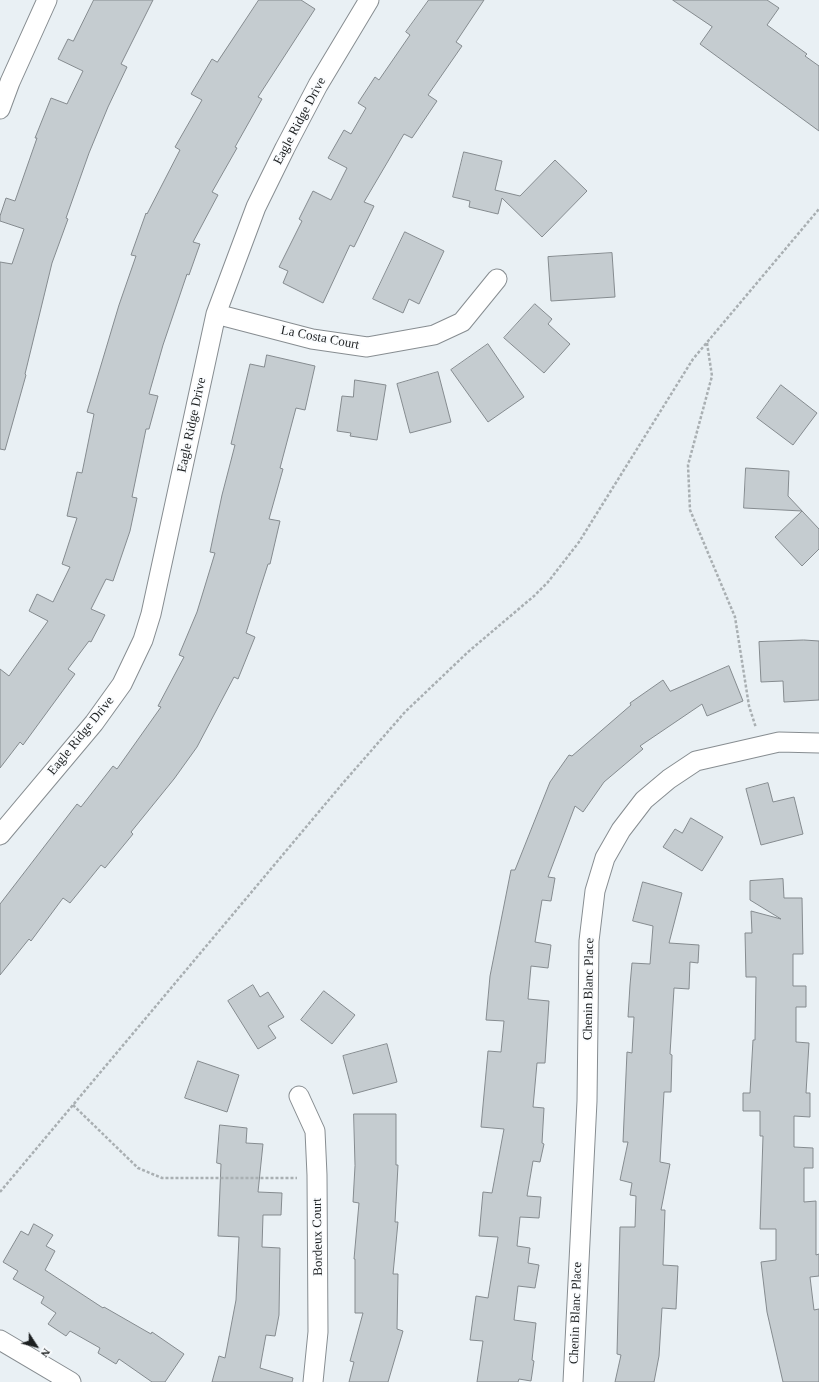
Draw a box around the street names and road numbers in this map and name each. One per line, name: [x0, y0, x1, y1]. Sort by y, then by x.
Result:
street label: Eagle Ridge Drive: [270, 75, 330, 167]
street label: La Costa Court: [280, 323, 360, 353]
street label: Eagle Ridge Drive: [174, 376, 210, 474]
street label: Eagle Ridge Drive: [44, 693, 118, 779]
street label: Chenin Blanc Place: [580, 938, 598, 1040]
street label: Bordeux Court: [310, 1198, 326, 1276]
street label: Chenin Blanc Place: [566, 1261, 586, 1365]

